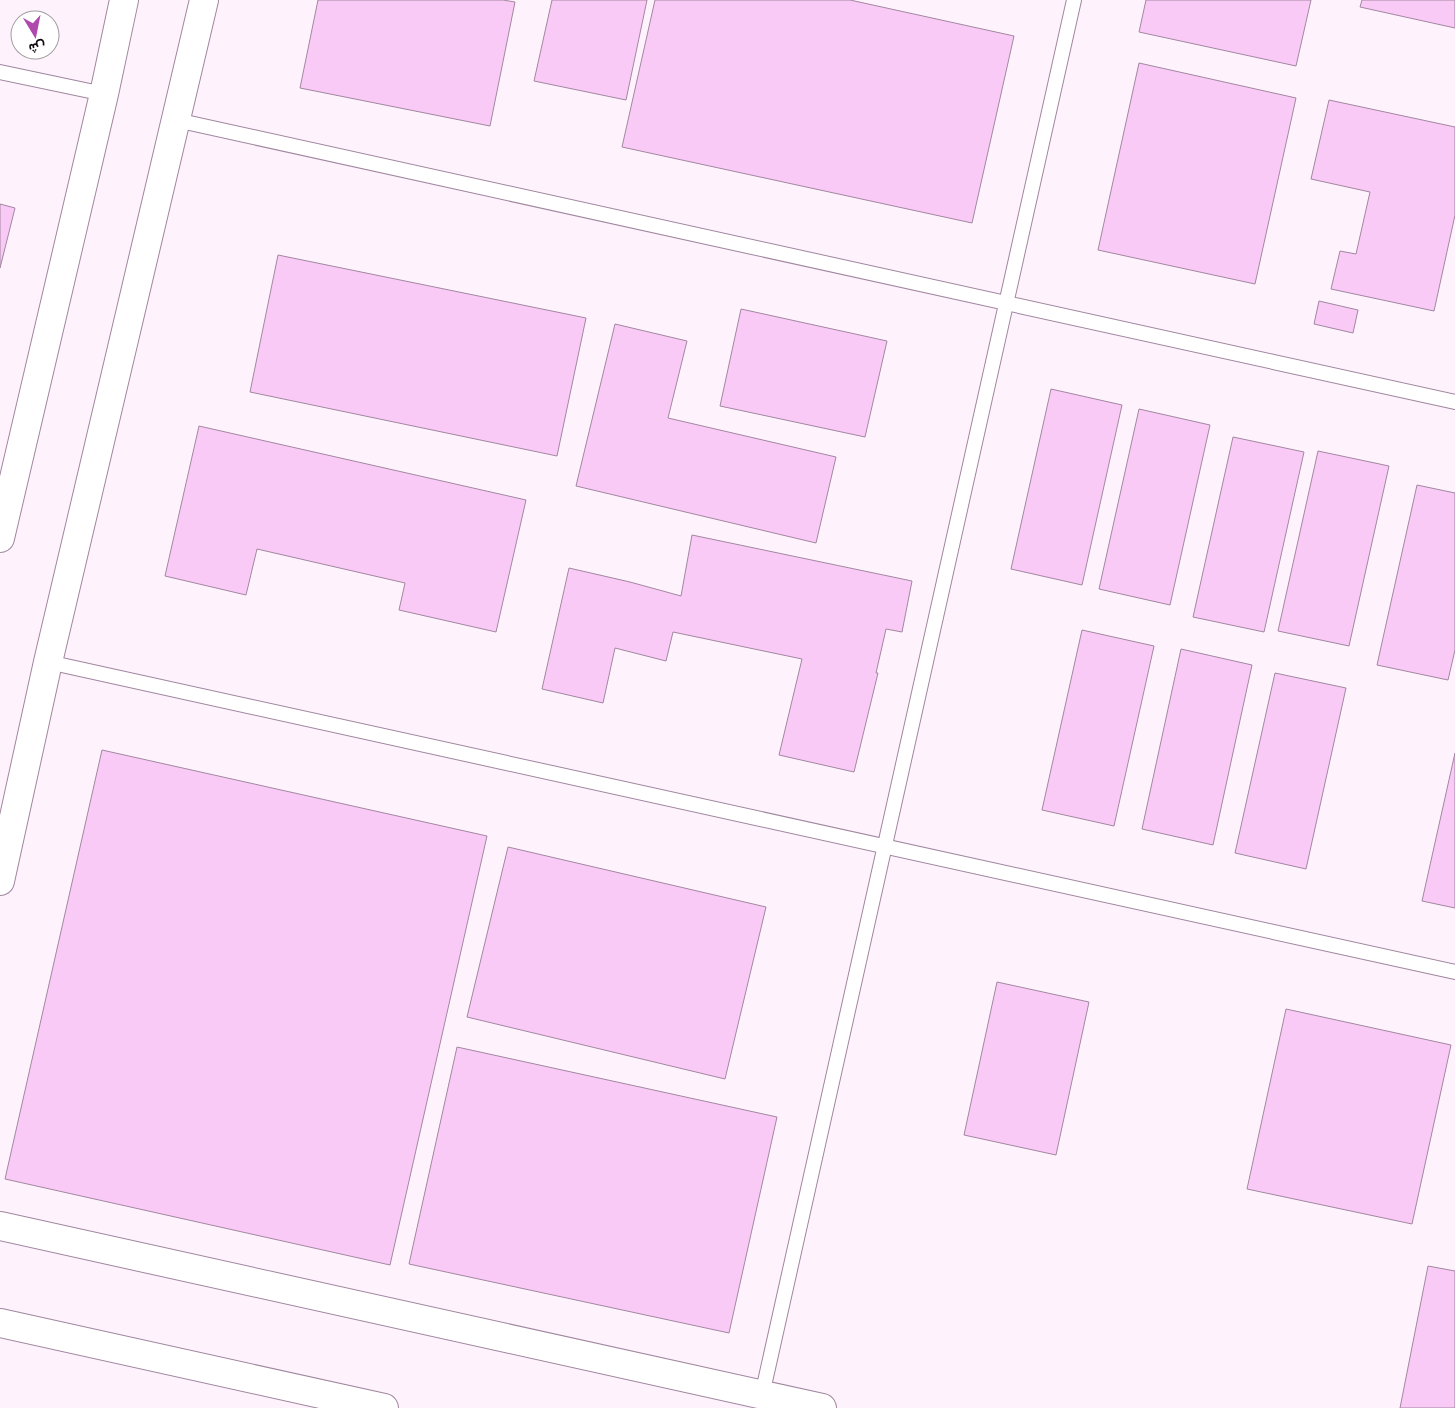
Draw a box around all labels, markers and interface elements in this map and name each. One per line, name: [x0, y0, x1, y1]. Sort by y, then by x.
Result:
north arrow: [10, 10, 60, 60]
text: ش: [27, 37, 47, 57]

